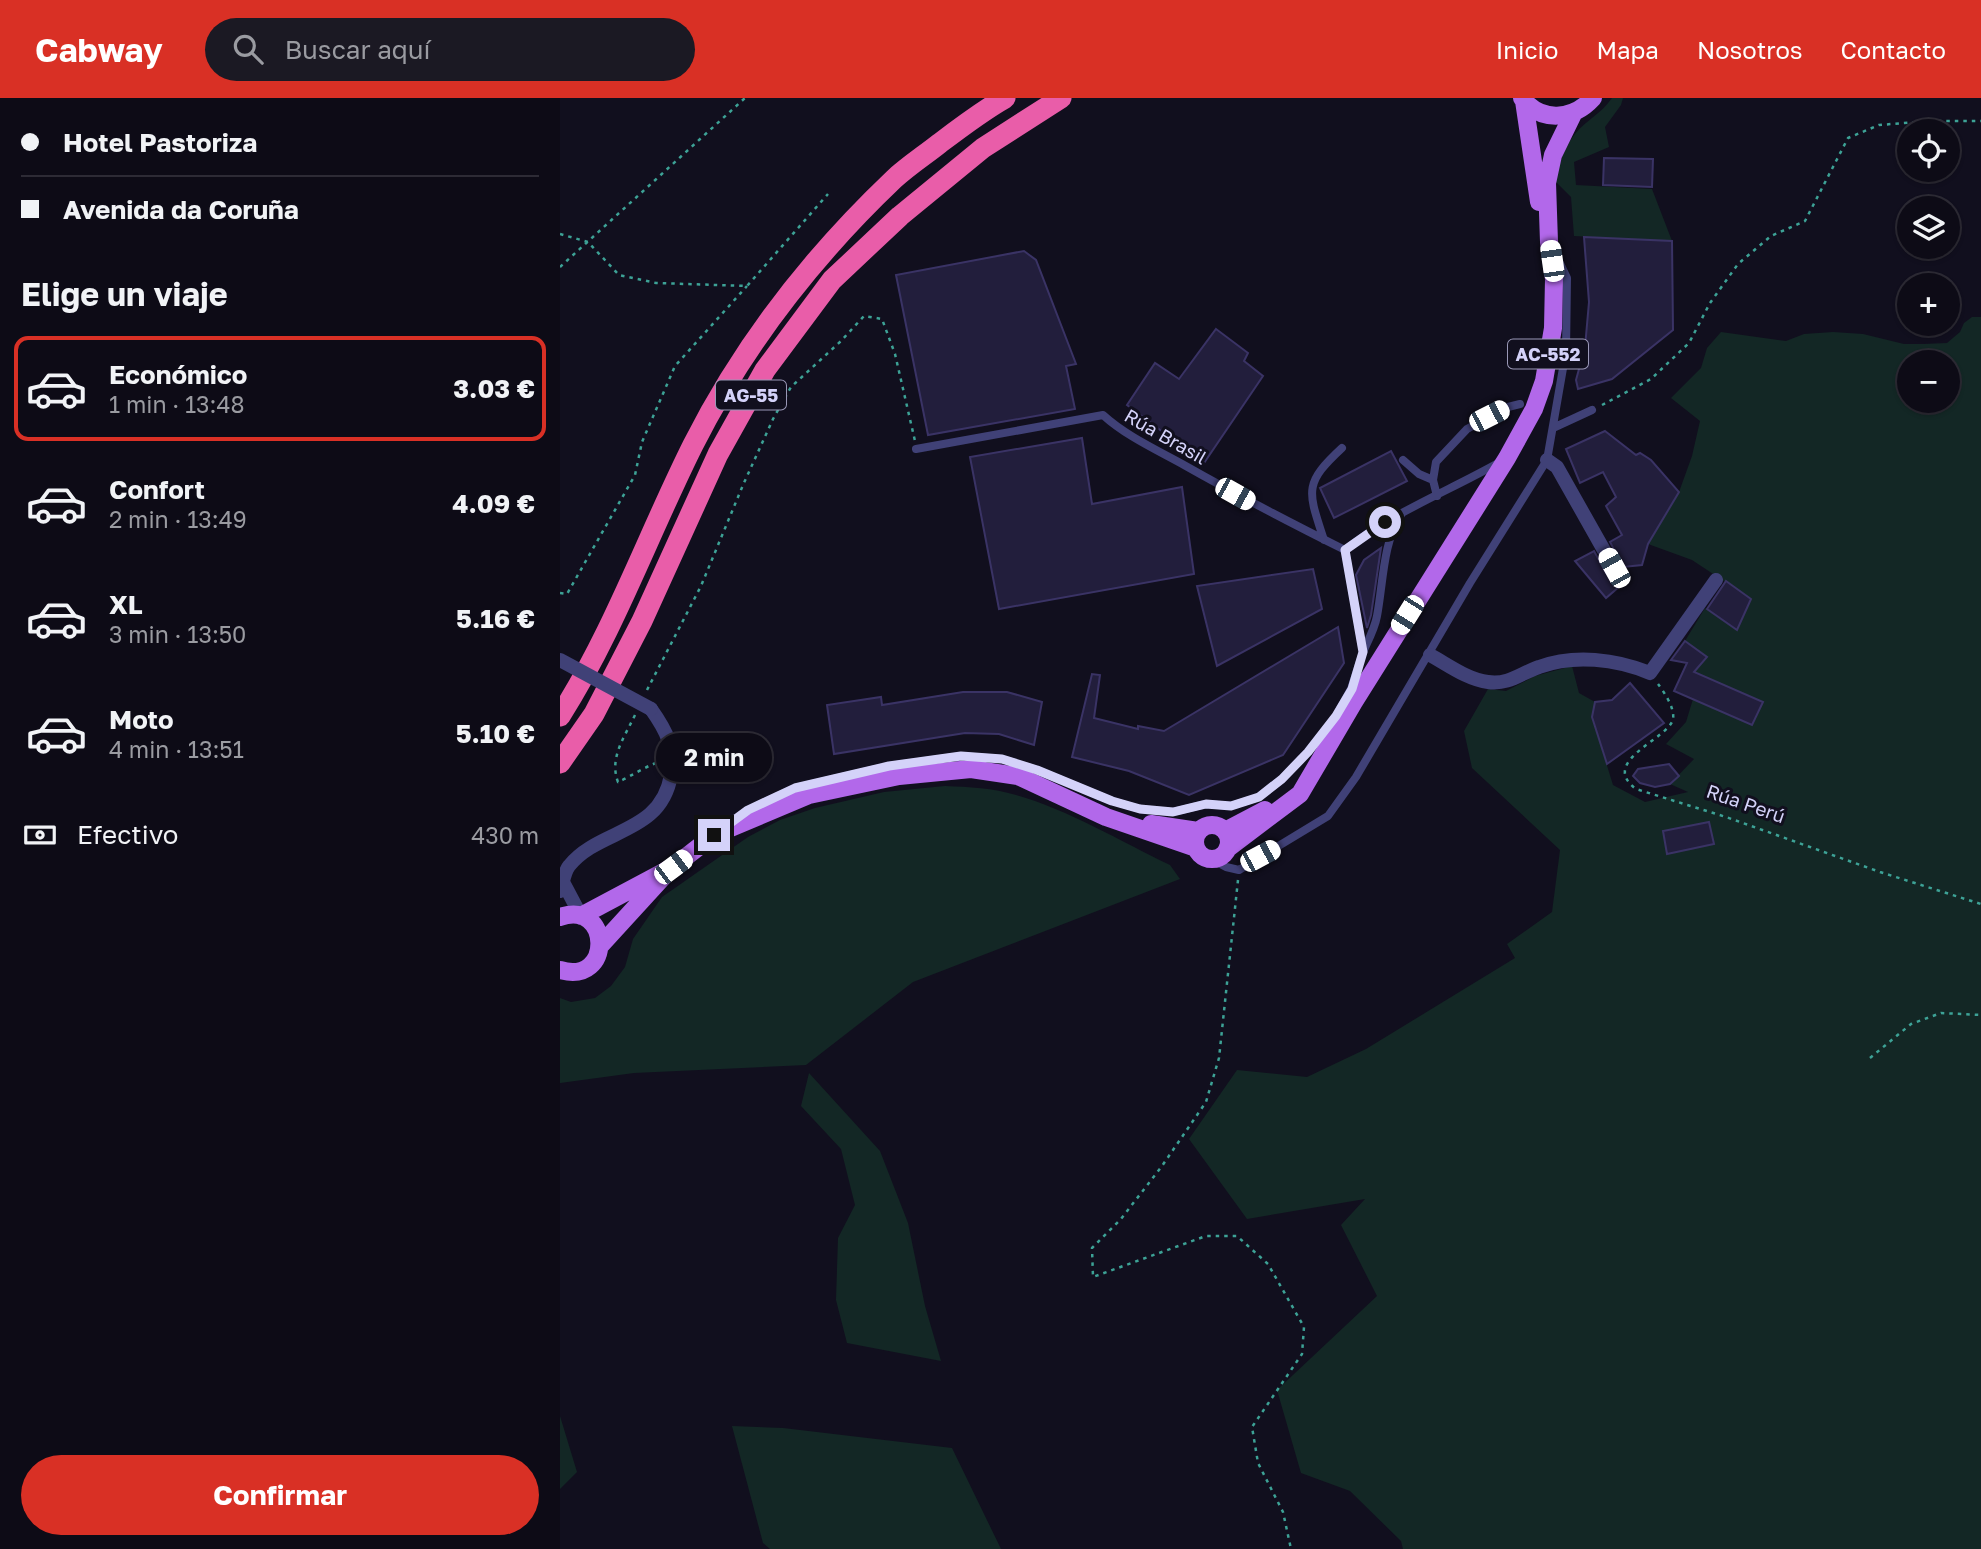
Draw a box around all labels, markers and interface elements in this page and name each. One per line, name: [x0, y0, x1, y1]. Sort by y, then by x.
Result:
search box: [205, 18, 695, 81]
text: Cabway: [35, 30, 163, 69]
icon: search: [229, 30, 267, 68]
text: Buscar aquí: [285, 34, 431, 65]
text: Inicio: [1496, 35, 1558, 64]
text: Mapa: [1596, 35, 1659, 64]
text: Nosotros: [1697, 35, 1803, 64]
text: Contacto: [1841, 35, 1946, 64]
map controls: [1897, 119, 1960, 413]
button: locate: [1897, 119, 1960, 182]
text: Hotel Pastoriza: [63, 127, 257, 158]
text: Avenida da Coruña: [63, 194, 299, 225]
button: layers: [1897, 196, 1960, 259]
car: [1539, 239, 1566, 283]
button: +: [1897, 273, 1960, 336]
text: Elige un viaje: [21, 275, 228, 313]
road number: AC-552: [1508, 340, 1588, 368]
button: −: [1897, 350, 1960, 413]
icon: car: [25, 357, 88, 420]
text: Económico: [109, 359, 247, 390]
text: 3.03 €: [453, 373, 535, 404]
road number: AG-55: [716, 380, 786, 410]
text: 1 min · 13:48: [109, 390, 245, 418]
car: [1466, 397, 1513, 435]
street label: Rúa Brasil: [1121, 403, 1211, 469]
icon: car: [25, 472, 88, 535]
text: Confort: [109, 474, 205, 505]
car: [1212, 475, 1259, 513]
text: 4.09 €: [452, 488, 535, 519]
text: 2 min · 13:49: [109, 505, 247, 533]
route start: [1369, 506, 1401, 538]
car: [1595, 545, 1634, 591]
icon: car: [25, 587, 88, 650]
text: XL: [109, 589, 143, 620]
car: [1387, 592, 1428, 638]
text: 5.16 €: [456, 603, 535, 634]
text: 3 min · 13:50: [109, 620, 246, 648]
icon: car: [25, 702, 88, 765]
text: Moto: [109, 704, 174, 735]
text: 5.10 €: [456, 718, 535, 749]
callout: 2 min: [656, 734, 772, 782]
text: 4 min · 13:51: [109, 735, 244, 763]
text: 2 min: [684, 743, 744, 771]
street label: Rúa Perú: [1704, 779, 1788, 827]
icon: cash: [21, 816, 59, 854]
text: Efectivo: [77, 819, 178, 850]
route end: [698, 819, 730, 851]
text: 430 m: [471, 821, 539, 849]
car: [1237, 837, 1284, 875]
car: [650, 846, 697, 888]
button: Confirmar: [21, 1455, 539, 1535]

